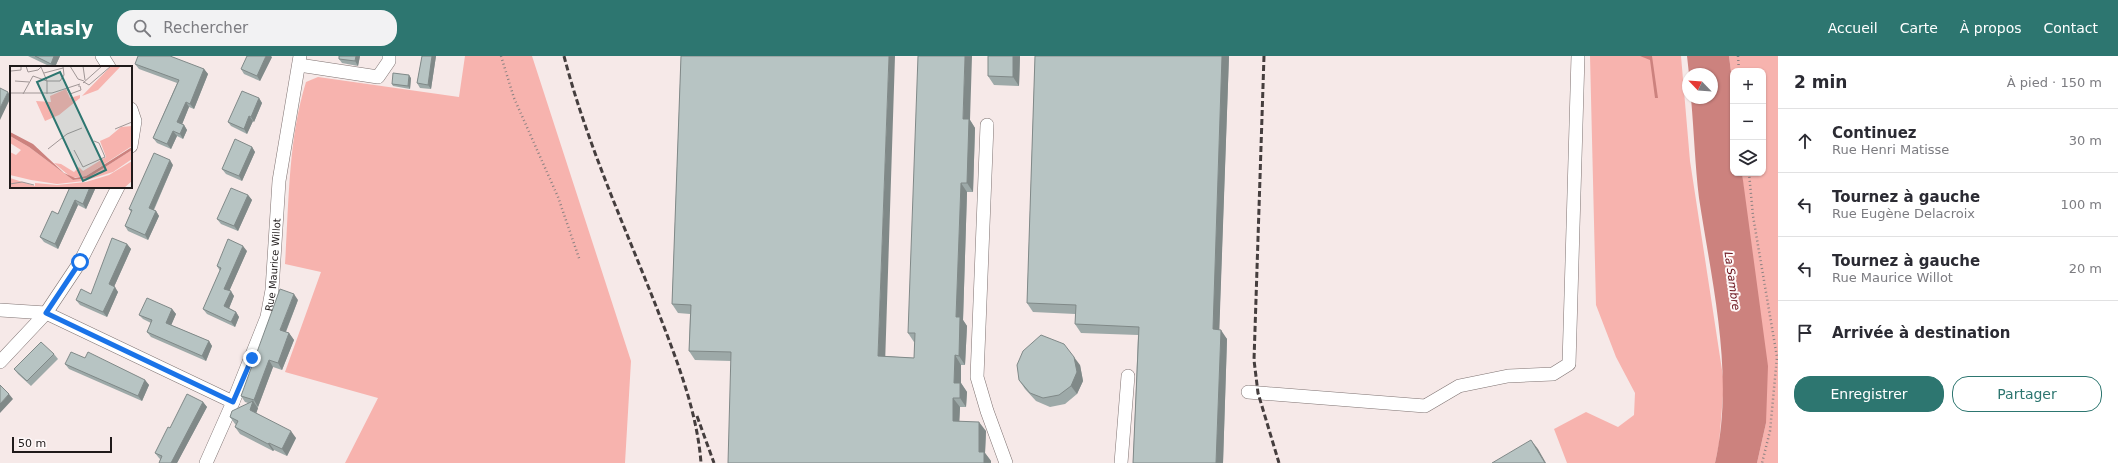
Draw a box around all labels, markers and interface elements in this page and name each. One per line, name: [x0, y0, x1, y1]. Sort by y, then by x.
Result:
search box: [117, 10, 397, 46]
text: Atlasly: [20, 17, 93, 39]
icon: search: [131, 17, 153, 39]
text: Rechercher: [163, 19, 248, 37]
text: Accueil: [1828, 20, 1878, 36]
text: Carte: [1900, 20, 1938, 36]
text: À propos: [1960, 20, 2022, 36]
text: Contact: [2044, 20, 2098, 36]
inset map: [10, 66, 132, 188]
north arrow: [1682, 68, 1718, 104]
map controls: [1730, 68, 1766, 176]
button: +: [1730, 68, 1766, 104]
text: 2 min: [1794, 72, 1847, 92]
text: À pied · 150 m: [2007, 75, 2102, 90]
button: −: [1730, 104, 1766, 140]
text: Continuez: [1832, 124, 1917, 142]
icon: ahead: [1794, 130, 1816, 152]
text: 30 m: [2069, 133, 2102, 148]
button: layers: [1730, 140, 1766, 176]
text: Rue Henri Matisse: [1832, 142, 1949, 157]
text: Tournez à gauche: [1832, 188, 1980, 206]
icon: left: [1794, 194, 1816, 216]
text: 100 m: [2060, 197, 2102, 212]
text: Rue Eugène Delacroix: [1832, 206, 1975, 221]
street label: Rue Maurice Willot: [263, 218, 282, 312]
water label: La Sambre: [1721, 251, 1743, 311]
text: Tournez à gauche: [1832, 252, 1980, 270]
route start: [71, 253, 89, 271]
icon: left: [1794, 258, 1816, 280]
text: 20 m: [2069, 261, 2102, 276]
text: Rue Maurice Willot: [1832, 270, 1953, 285]
icon: arrive: [1794, 322, 1816, 344]
text: Arrivée à destination: [1832, 324, 2010, 342]
route end: [243, 349, 261, 367]
button: Enregistrer: [1794, 376, 1944, 412]
button: Partager: [1952, 376, 2102, 412]
scale bar: [12, 435, 112, 454]
text: 50 m: [18, 437, 46, 450]

